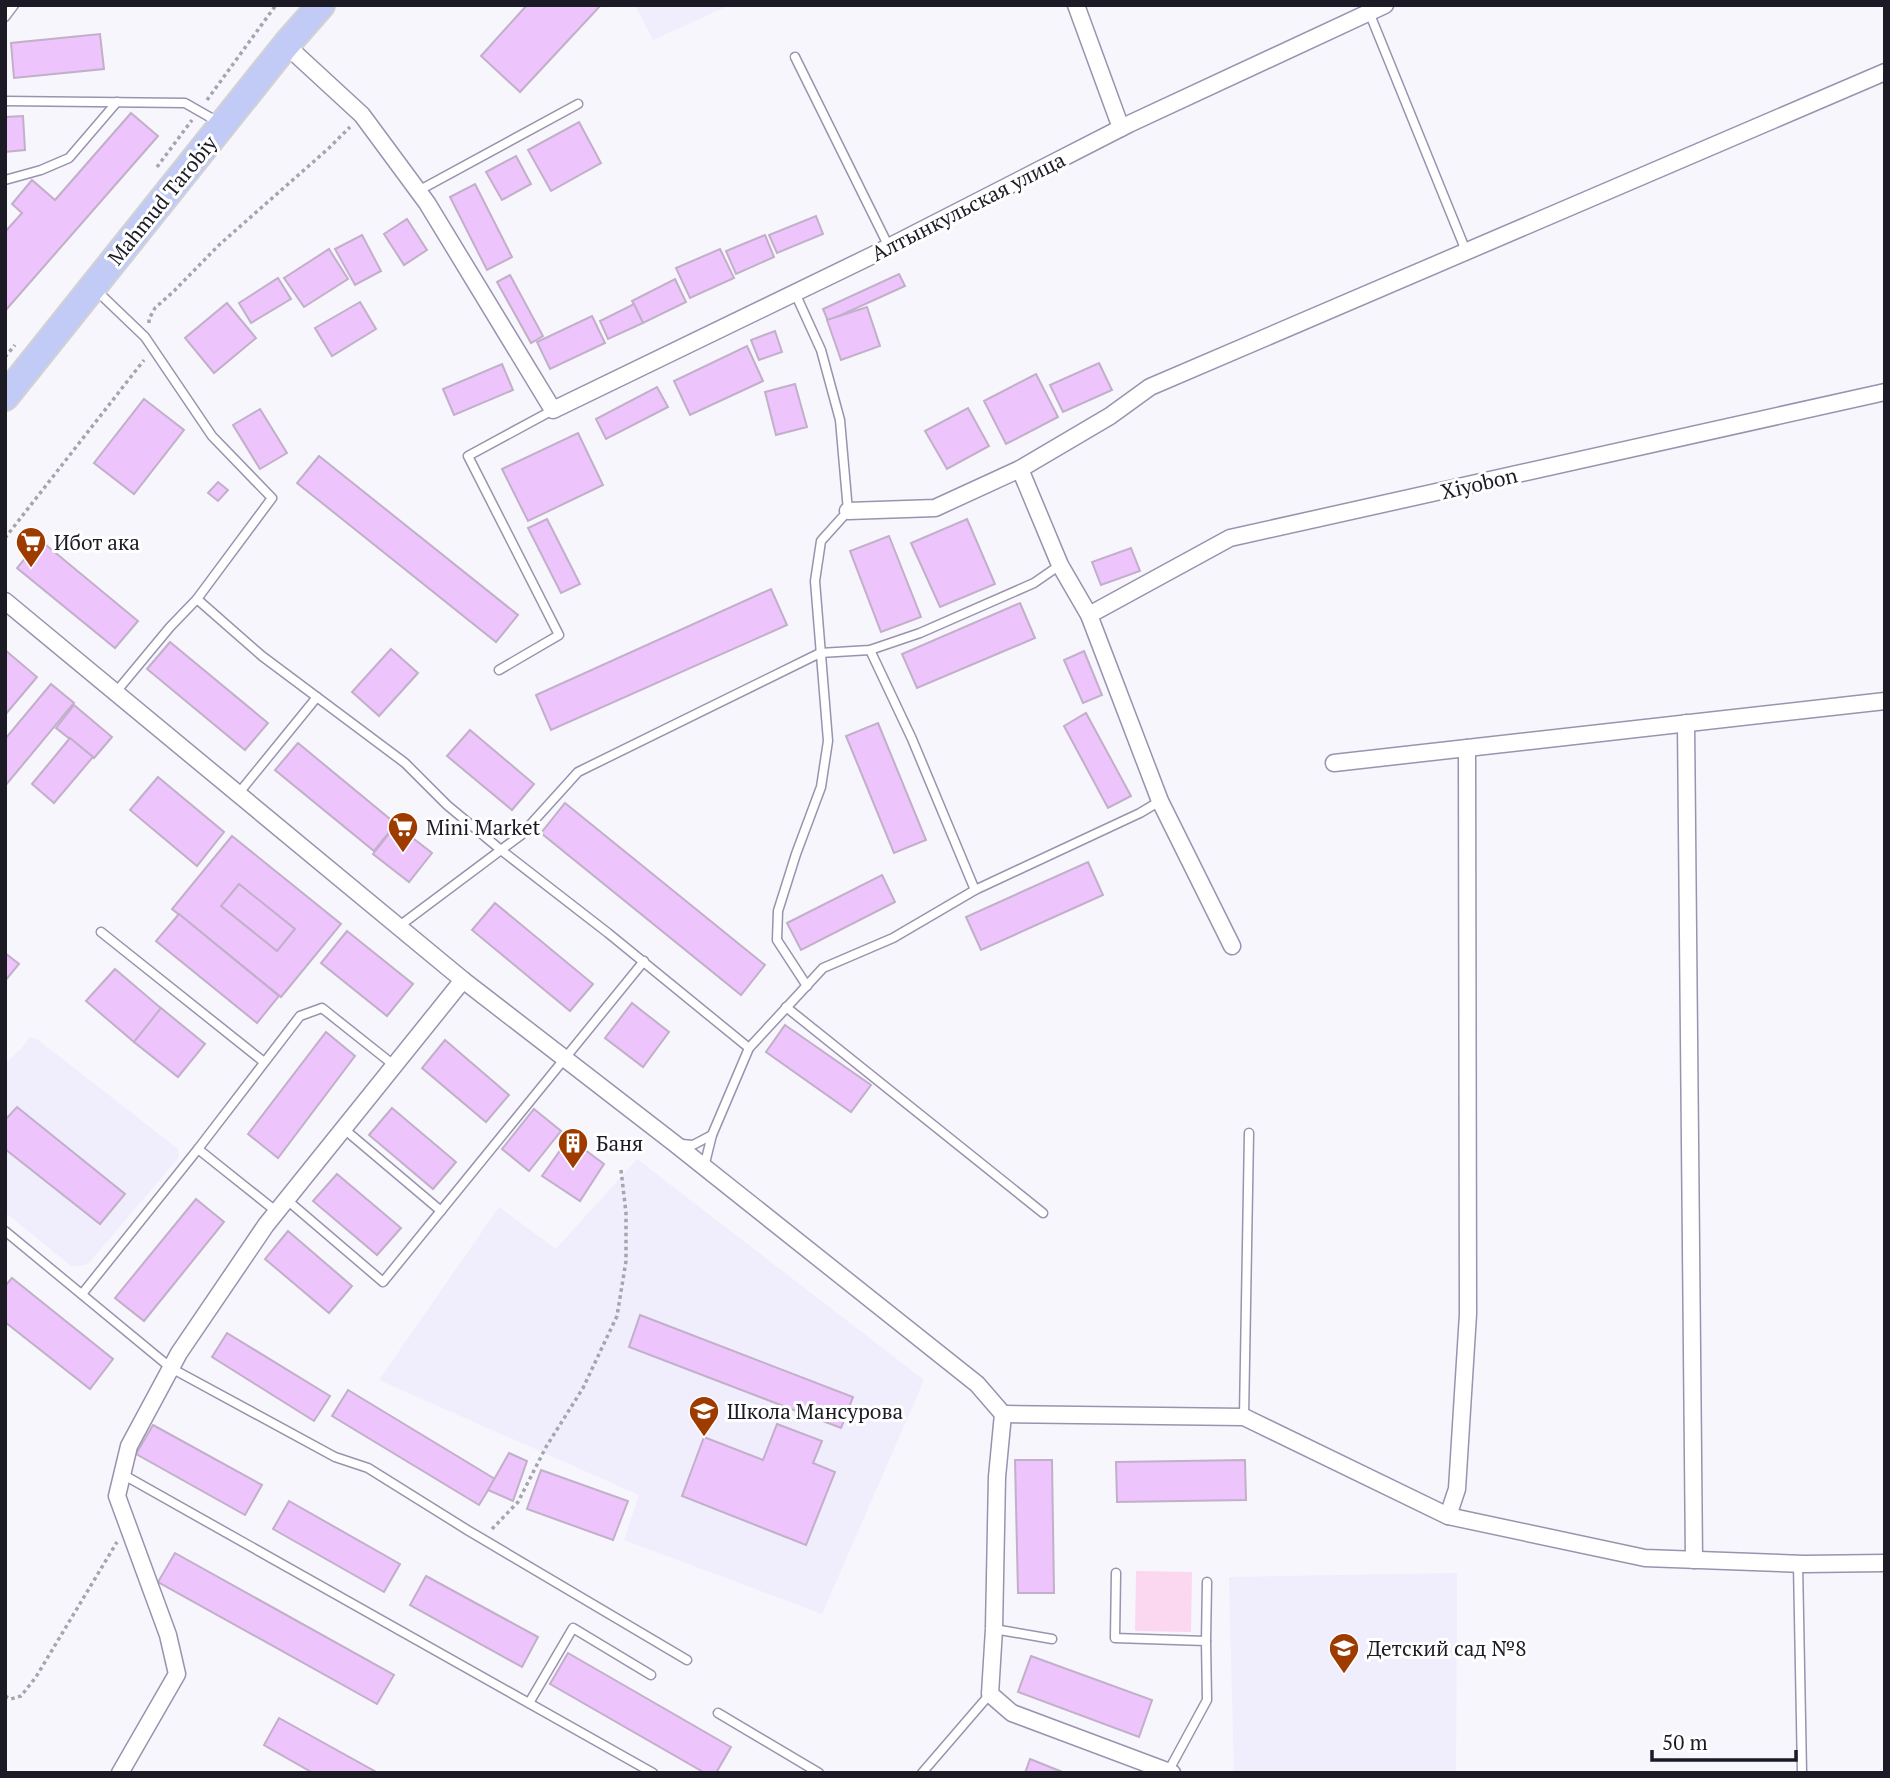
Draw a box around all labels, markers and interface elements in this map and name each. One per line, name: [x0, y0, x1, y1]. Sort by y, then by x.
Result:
street label: Mahmud Tarobiy: [101, 129, 223, 271]
street label: Алтынкульская улица: [866, 145, 1070, 267]
street label: Xiyobon: [1438, 460, 1521, 505]
supermarket icon: Ибот ака: [14, 525, 48, 569]
place label: Ибот ака: [54, 528, 140, 556]
supermarket icon: Mini Market: [386, 810, 420, 854]
place label: Mini Market: [426, 813, 540, 841]
building icon: Баня: [556, 1126, 590, 1170]
place label: Баня: [596, 1129, 643, 1157]
school or university icon: Школа Мансурова: [687, 1394, 721, 1438]
place label: Школа Мансурова: [727, 1397, 904, 1425]
school or university icon: Детский сад №8: [1327, 1631, 1361, 1675]
place label: Детский сад №8: [1367, 1634, 1526, 1662]
scale bar: [1652, 1718, 1796, 1762]
text: 50 m: [1662, 1728, 1708, 1756]

